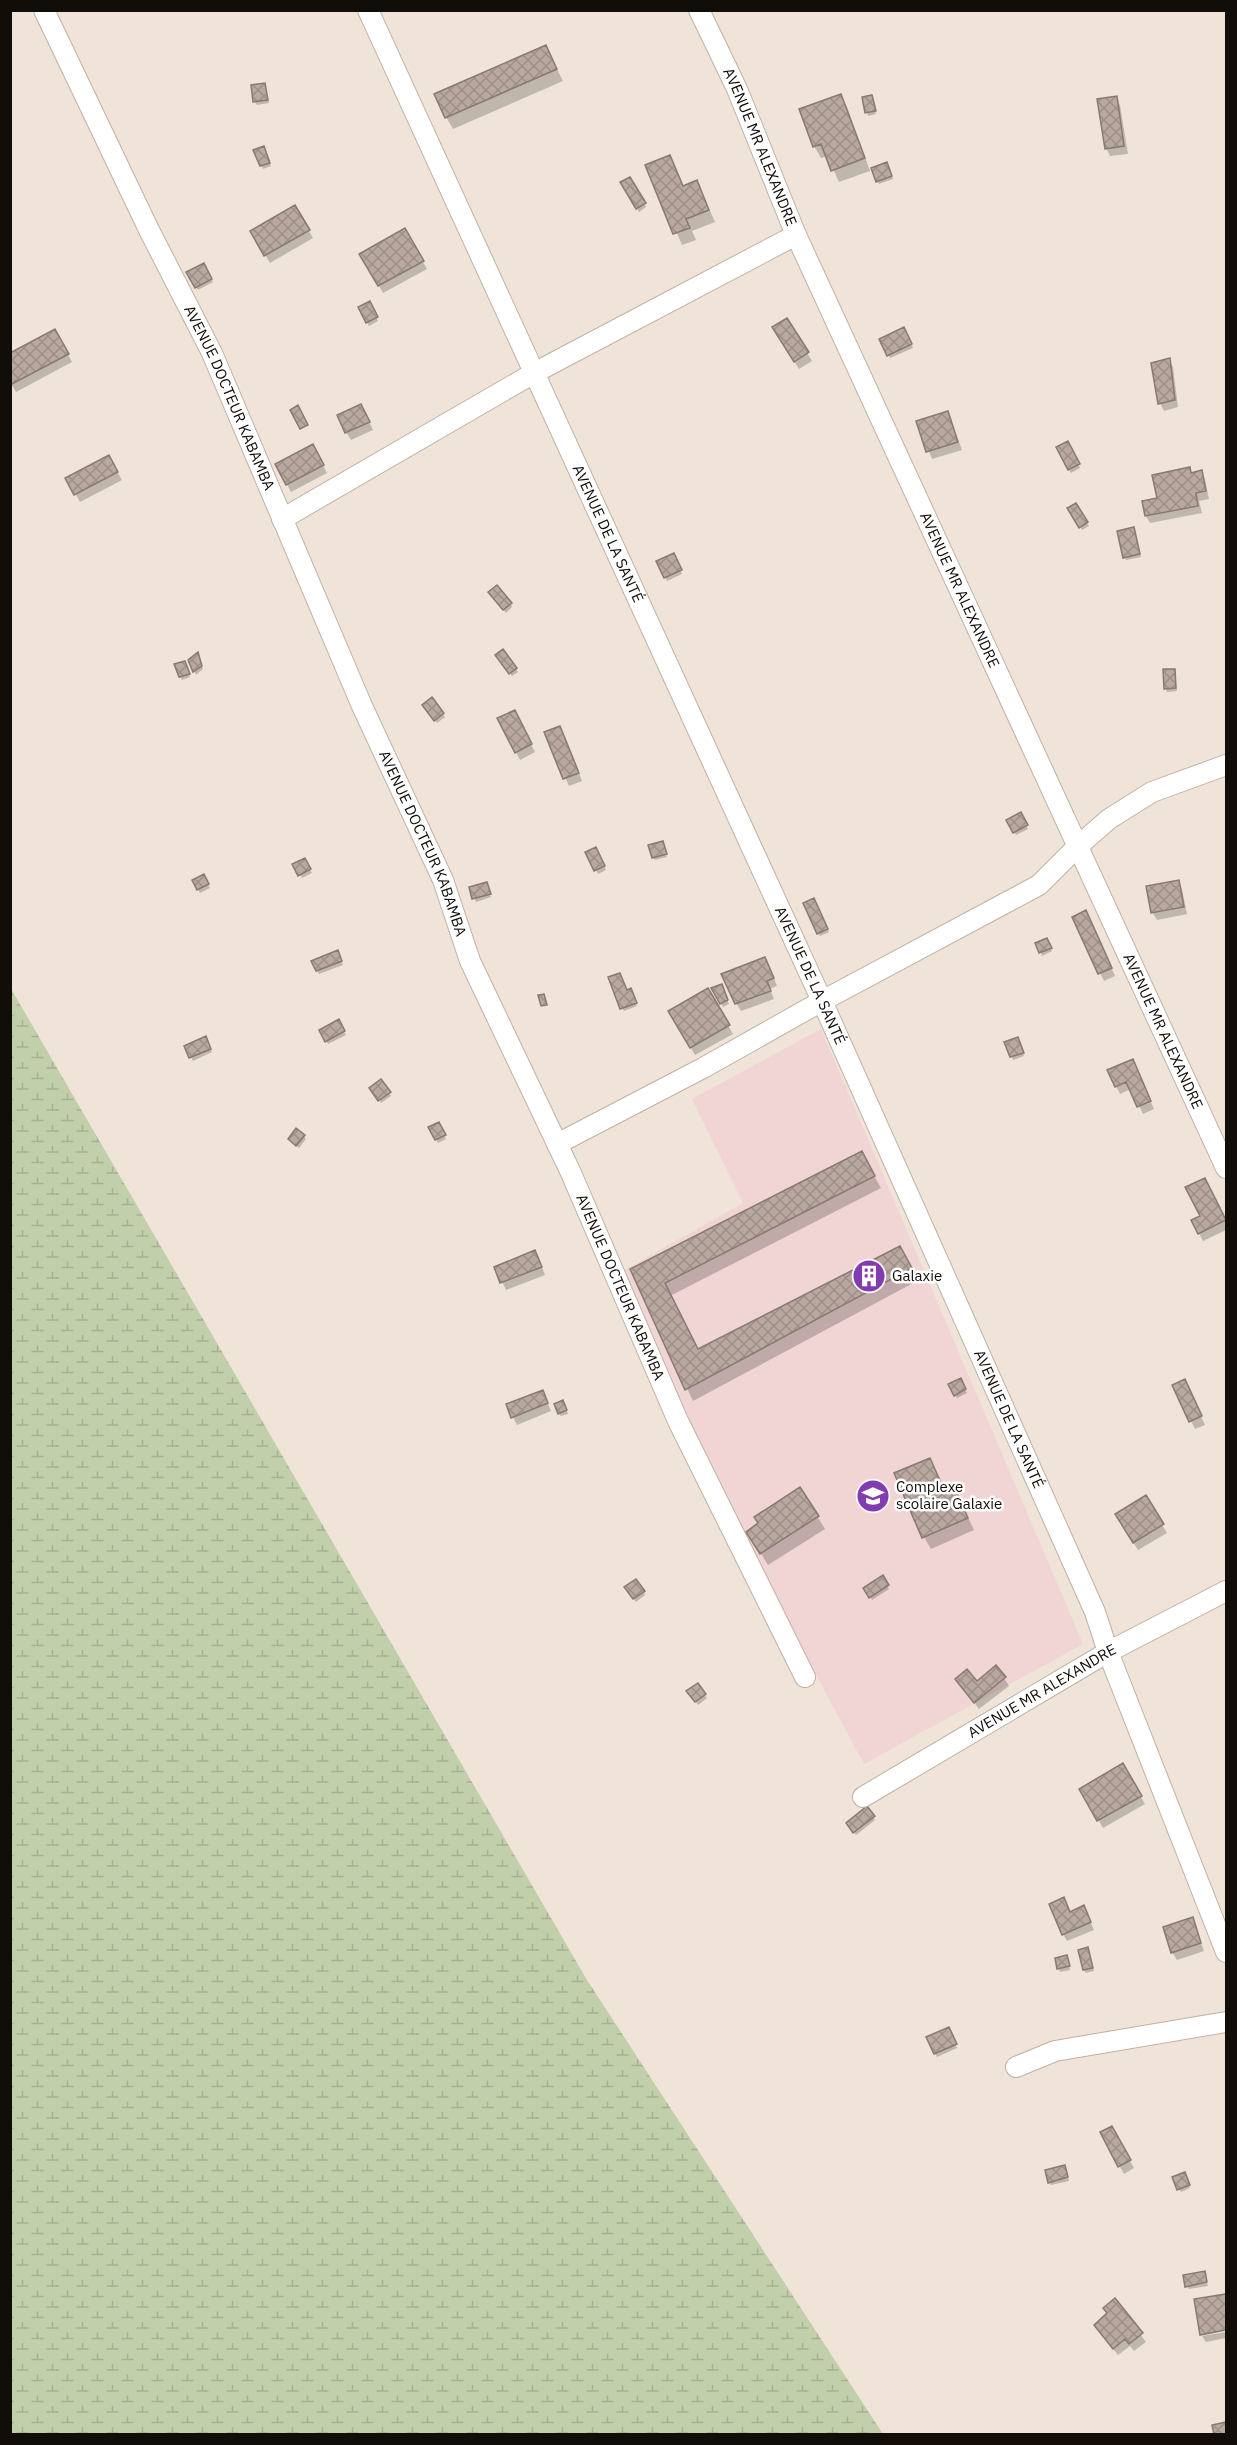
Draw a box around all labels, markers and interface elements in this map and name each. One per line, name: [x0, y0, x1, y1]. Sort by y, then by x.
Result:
street label: AVENUE MR ALEXANDRE: [719, 65, 801, 229]
street label: AVENUE DOCTEUR KABAMBA: [180, 302, 279, 493]
street label: AVENUE DE LA SANTÉ: [569, 461, 648, 605]
street label: AVENUE MR ALEXANDRE: [916, 509, 1004, 671]
street label: AVENUE DOCTEUR KABAMBA: [375, 747, 471, 939]
street label: AVENUE DE LA SANTÉ: [771, 903, 850, 1047]
street label: AVENUE MR ALEXANDRE: [1119, 950, 1208, 1112]
street label: AVENUE DOCTEUR KABAMBA: [572, 1191, 669, 1383]
building icon: Galaxie: [851, 1258, 887, 1294]
place label: Galaxie: [892, 1266, 942, 1285]
street label: AVENUE DE LA SANTÉ: [970, 1347, 1048, 1491]
place label: Complexe scolaire Galaxie: [896, 1477, 1002, 1513]
school or university icon: Complexe scolaire Galaxie: [855, 1478, 891, 1514]
street label: AVENUE MR ALEXANDRE: [964, 1639, 1119, 1742]

